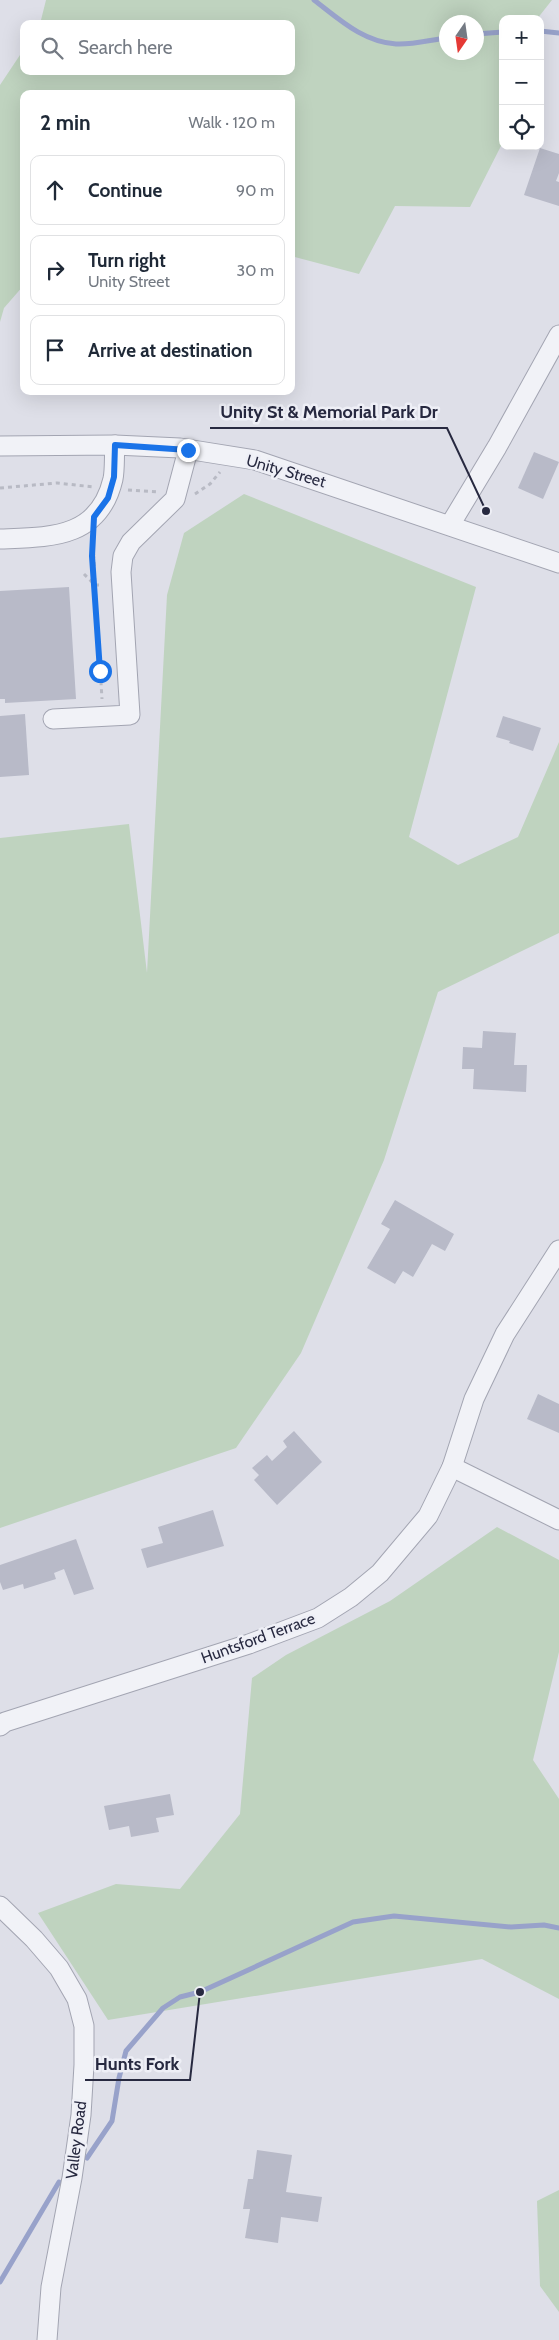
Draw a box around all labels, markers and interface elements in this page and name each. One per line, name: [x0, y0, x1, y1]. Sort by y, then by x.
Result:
north arrow: [439, 15, 484, 60]
map controls: [499, 15, 544, 150]
button: +: [499, 15, 544, 60]
search box: [20, 20, 295, 75]
icon: search: [38, 34, 66, 62]
text: Search here: [78, 36, 172, 59]
button: −: [499, 60, 544, 105]
button: locate: [499, 105, 544, 150]
text: 2 min: [40, 110, 91, 135]
text: Walk · 120 m: [188, 113, 275, 132]
icon: ahead: [41, 176, 69, 204]
text: Continue: [88, 179, 162, 202]
text: 90 m: [236, 181, 274, 200]
text: Turn right: [88, 249, 166, 272]
icon: right: [41, 256, 69, 284]
text: 30 m: [237, 261, 274, 280]
text: Unity Street: [88, 272, 170, 291]
icon: arrive: [41, 336, 69, 364]
text: Arrive at destination: [88, 339, 252, 362]
callout: Unity St & Memorial Park Dr: [210, 395, 447, 428]
text: Unity St & Memorial Park Dr: [220, 401, 438, 423]
route end: [177, 439, 200, 462]
street label: Unity Street: [244, 451, 329, 492]
route start: [89, 660, 112, 683]
street label: Huntsford Terrace: [198, 1609, 318, 1667]
callout: Hunts Fork: [85, 2047, 190, 2080]
text: Hunts Fork: [95, 2053, 179, 2075]
street label: Valley Road: [62, 2100, 90, 2180]

